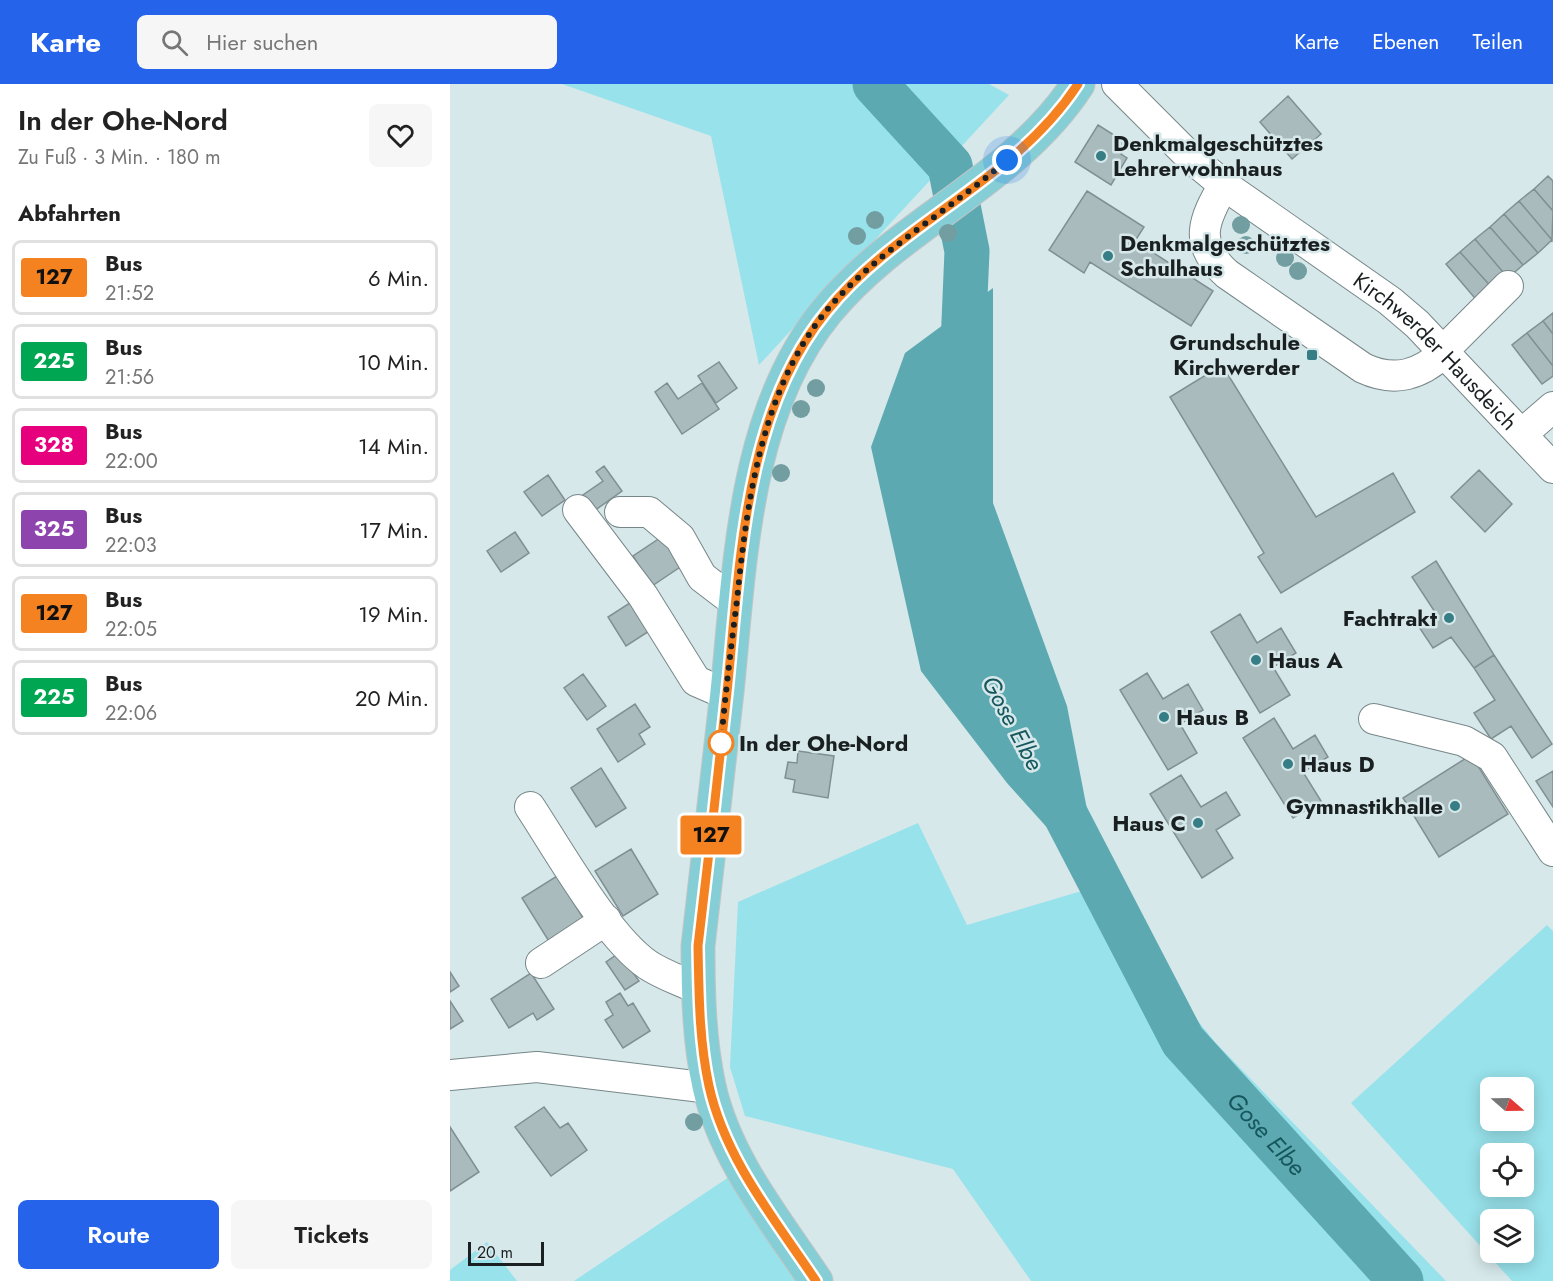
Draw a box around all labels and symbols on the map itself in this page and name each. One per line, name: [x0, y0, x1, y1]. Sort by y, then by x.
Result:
place label: Denkmalgeschütztes Lehrerwohnhaus: [1113, 127, 1323, 184]
your location: [992, 145, 1022, 175]
marker: Denkmalgeschütztes Lehrerwohnhaus: [1094, 149, 1108, 163]
place label: Denkmalgeschütztes Schulhaus: [1120, 227, 1330, 284]
marker: Denkmalgeschütztes Schulhaus: [1101, 249, 1115, 263]
street label: Kirchwerder Hausdeich: [1347, 264, 1525, 437]
place label: Grundschule Kirchwerder: [1170, 326, 1300, 383]
marker: Grundschule Kirchwerder: [1305, 348, 1319, 362]
place label: Fachtrakt: [1343, 602, 1437, 634]
marker: Fachtrakt: [1442, 611, 1456, 625]
place label: Haus A: [1268, 644, 1343, 676]
marker: Haus A: [1249, 653, 1263, 667]
water label: Gose Elbe: [973, 669, 1053, 777]
place label: Haus B: [1176, 701, 1249, 733]
marker: Haus B: [1157, 710, 1171, 724]
place label: In der Ohe-Nord: [739, 727, 908, 759]
marker: In der Ohe-Nord: [708, 730, 734, 756]
place label: Haus D: [1300, 748, 1375, 780]
marker: Haus D: [1281, 757, 1295, 771]
place label: Gymnastikhalle: [1286, 790, 1443, 822]
marker: Gymnastikhalle: [1448, 799, 1462, 813]
place label: Haus C: [1112, 807, 1186, 839]
line badge: 127: [676, 816, 746, 855]
marker: Haus C: [1191, 816, 1205, 830]
north arrow: [1480, 1077, 1534, 1131]
water label: Gose Elbe: [1219, 1083, 1314, 1183]
scale bar: [468, 1239, 544, 1266]

